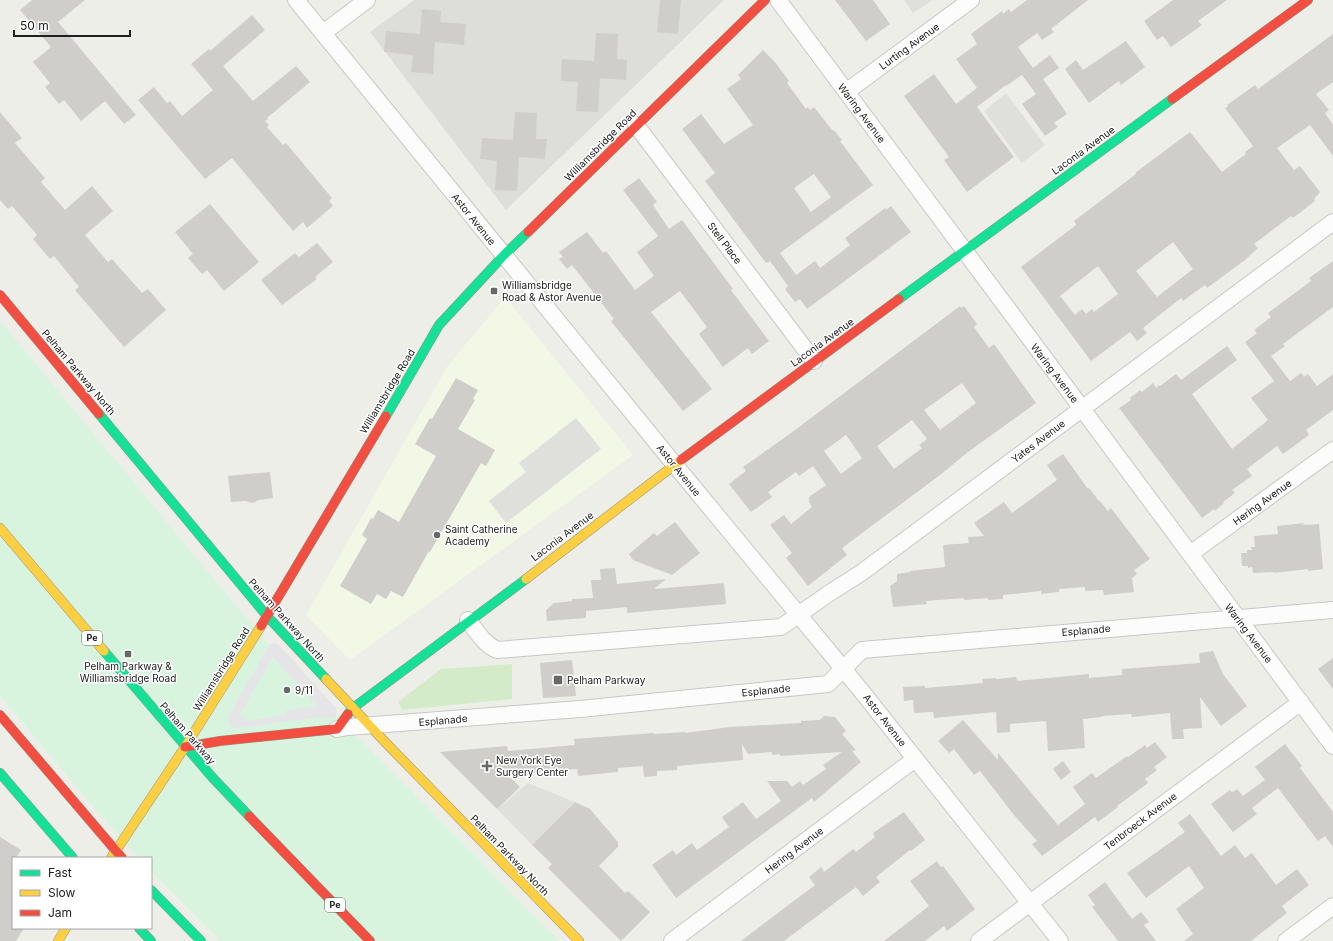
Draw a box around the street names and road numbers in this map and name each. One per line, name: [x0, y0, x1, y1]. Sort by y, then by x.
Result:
street label: Lurting Avenue: [877, 20, 941, 72]
street label: Waring Avenue: [836, 81, 888, 145]
street label: Williamsbridge Road: [562, 107, 638, 183]
street label: Laconia Avenue: [1049, 123, 1117, 177]
street label: Astor Avenue: [449, 191, 499, 247]
street label: Stell Place: [705, 220, 745, 266]
street label: Laconia Avenue: [788, 315, 856, 369]
street label: Pelham Parkway North: [40, 327, 118, 417]
street label: Waring Avenue: [1029, 341, 1081, 405]
street label: Williamsbridge Road: [357, 346, 417, 436]
street label: Yates Avenue: [1009, 417, 1067, 465]
street label: Astor Avenue: [654, 442, 704, 498]
street label: Hering Avenue: [1230, 477, 1294, 527]
street label: Laconia Avenue: [528, 509, 596, 563]
street label: Pelham Parkway North: [246, 576, 328, 664]
street label: Waring Avenue: [1223, 601, 1275, 665]
street label: Esplanade: [1061, 622, 1111, 638]
street label: Williamsbridge Road: [190, 625, 252, 713]
road number: Pe: [82, 631, 102, 645]
street label: Esplanade: [741, 681, 791, 699]
street label: Astor Avenue: [861, 691, 909, 749]
street label: Pelham Parkway: [158, 699, 218, 767]
street label: Esplanade: [418, 712, 468, 728]
street label: Tenbroeck Avenue: [1101, 790, 1179, 852]
street label: Pelham Parkway North: [468, 812, 552, 898]
street label: Hering Avenue: [763, 824, 826, 876]
road number: Pe: [325, 898, 345, 912]

